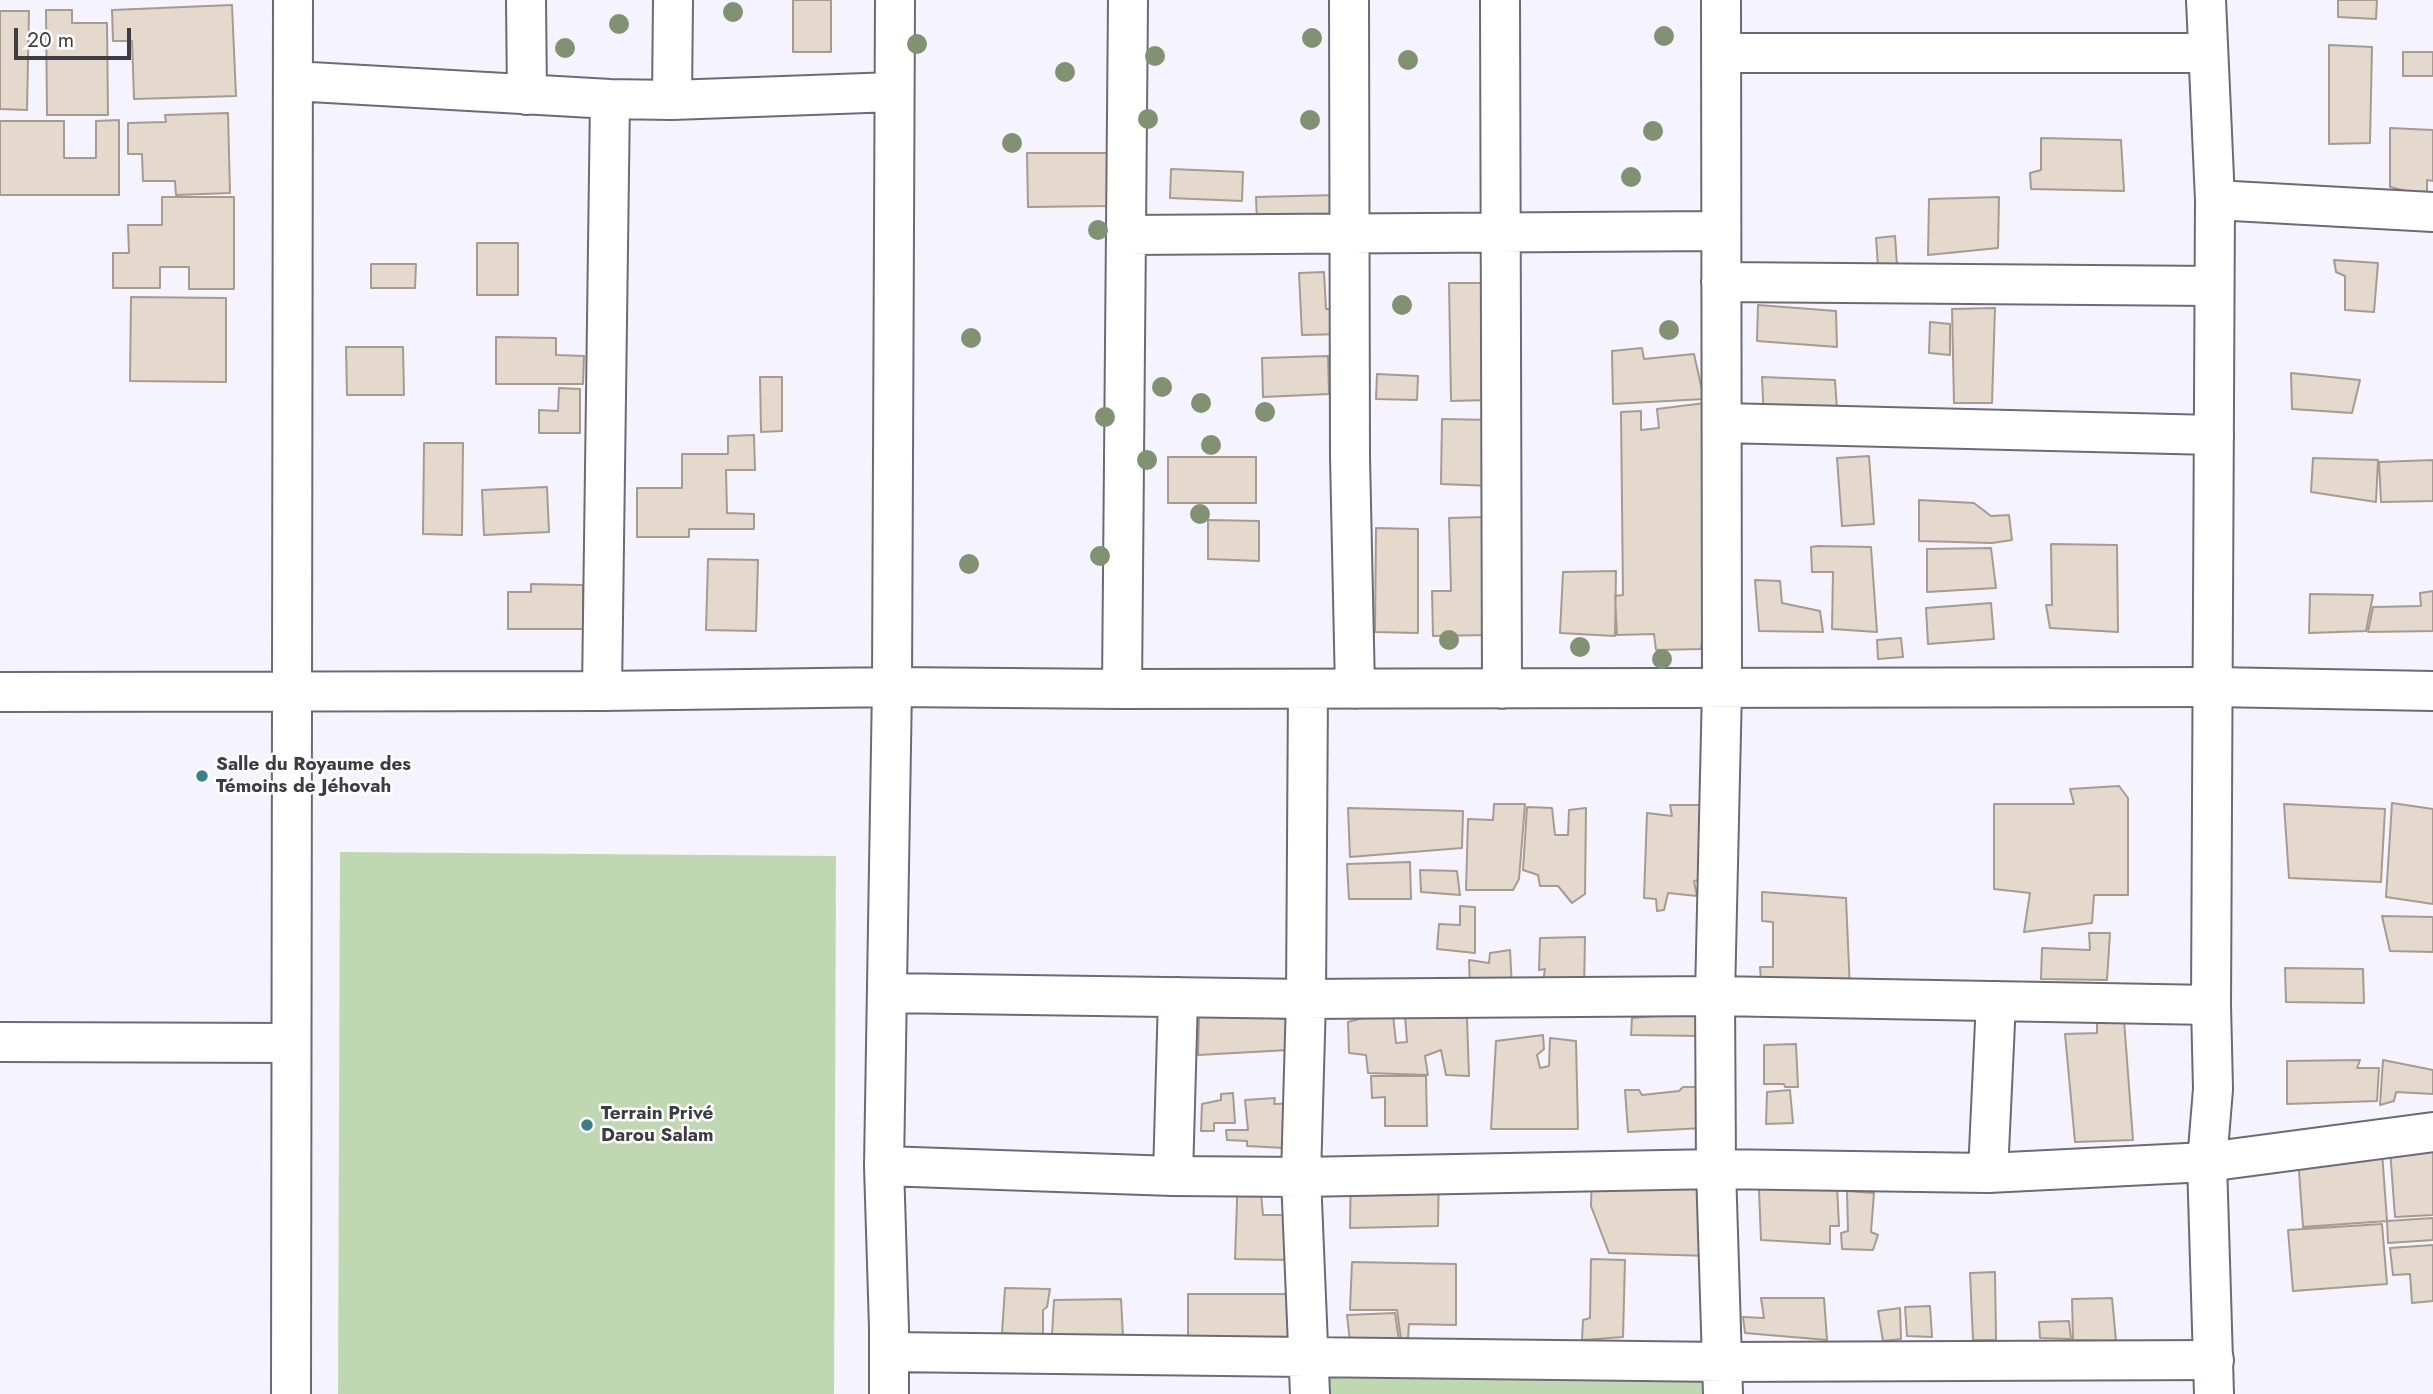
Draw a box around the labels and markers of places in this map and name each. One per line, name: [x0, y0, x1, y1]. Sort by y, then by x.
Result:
place label: Salle du Royaume des Témoins de Jéhovah: [216, 754, 411, 798]
marker: Salle du Royaume des Témoins de Jéhovah: [194, 768, 210, 784]
place label: Terrain Privé Darou Salam: [601, 1103, 714, 1147]
marker: Terrain Privé Darou Salam: [579, 1117, 595, 1133]

